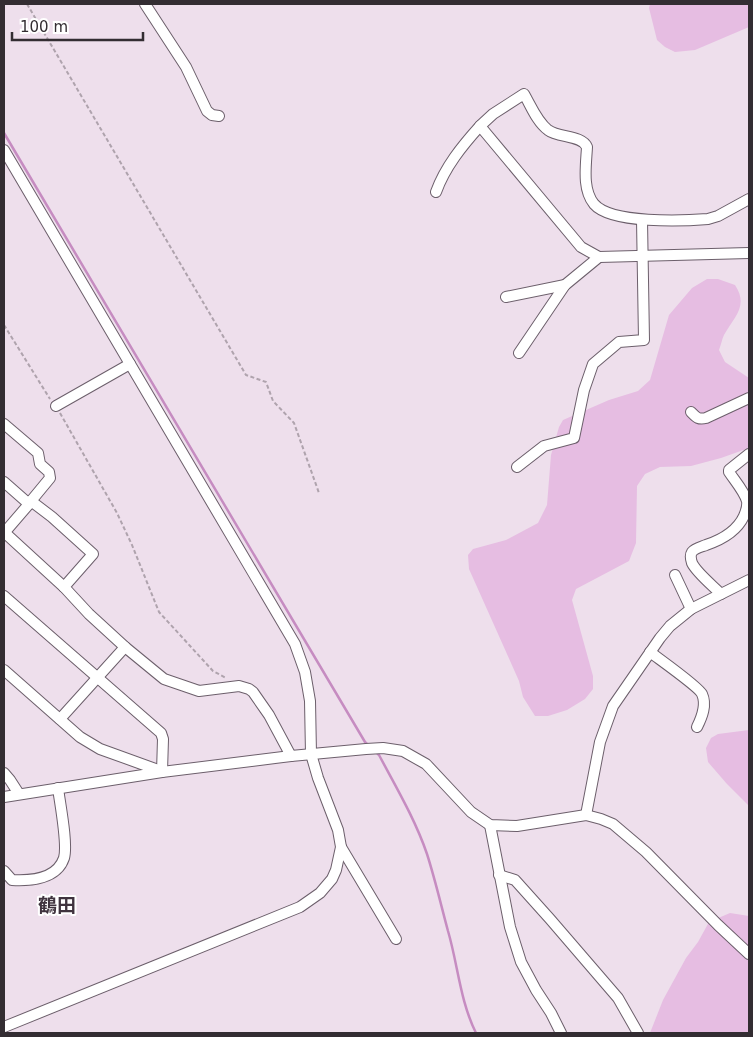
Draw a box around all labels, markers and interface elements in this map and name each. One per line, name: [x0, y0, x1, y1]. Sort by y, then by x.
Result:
scale bar: [12, 10, 144, 42]
text: 100 m: [20, 18, 68, 36]
district label: 鶴田: [38, 894, 76, 916]

